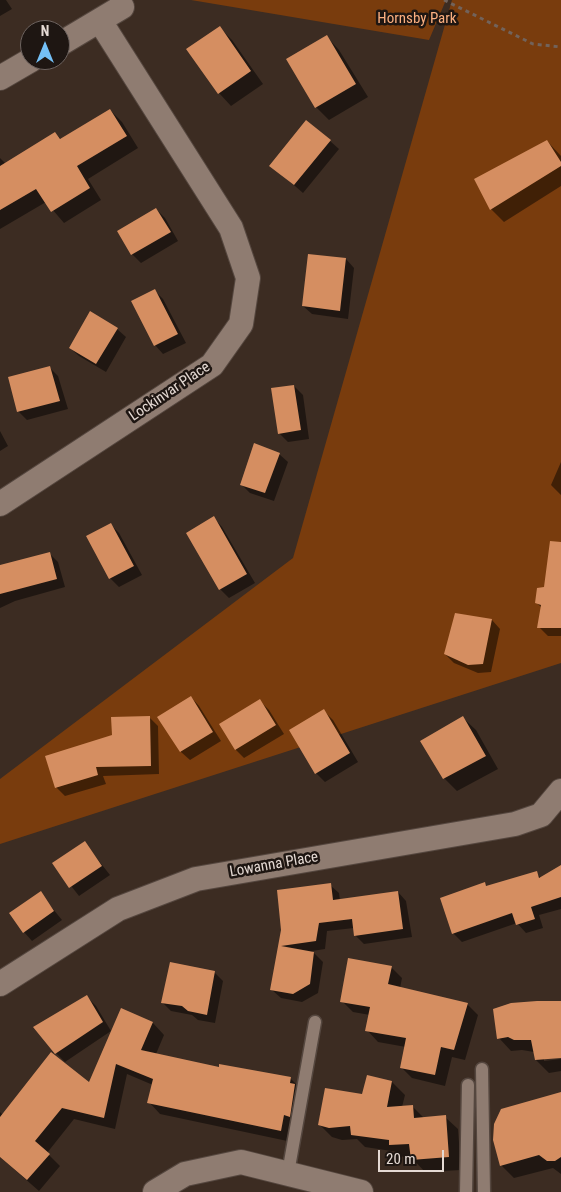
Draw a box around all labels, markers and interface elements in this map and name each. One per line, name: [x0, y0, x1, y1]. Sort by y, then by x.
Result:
park label: Hornsby Park: [377, 10, 457, 28]
north arrow: [20, 20, 70, 70]
text: N: [41, 23, 49, 39]
street label: Lockinvar Place: [126, 358, 214, 426]
street label: Lowanna Place: [228, 848, 320, 882]
scale bar: [381, 1140, 447, 1172]
text: 20 m: [386, 1150, 416, 1168]

